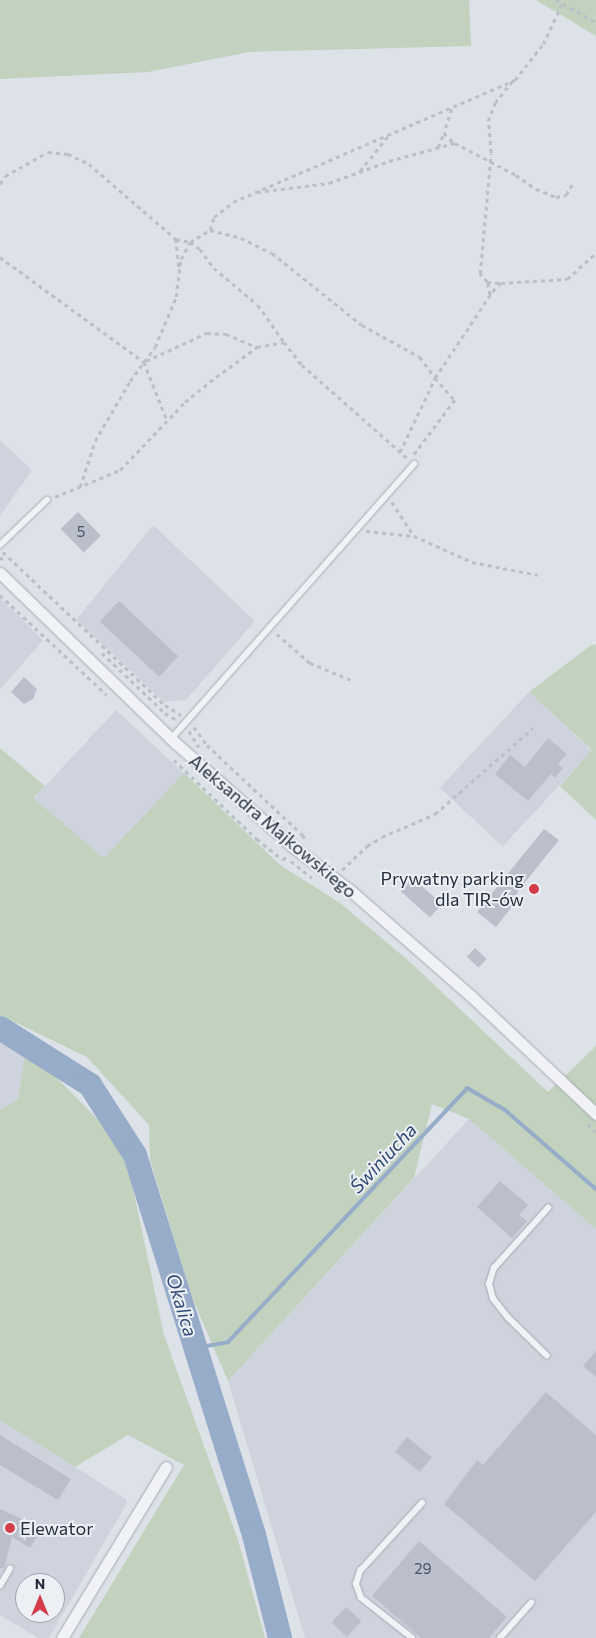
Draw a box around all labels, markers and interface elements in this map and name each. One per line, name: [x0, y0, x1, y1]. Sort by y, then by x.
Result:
house number: 5: [77, 523, 85, 541]
street label: Aleksandra Majkowskiego: [185, 750, 361, 902]
place label: Prywatny parking dla TIR-ów: [381, 868, 524, 911]
marker: Prywatny parking dla TIR-ów: [528, 883, 540, 895]
water label: Świniucha: [345, 1118, 421, 1198]
water label: Okalica: [162, 1271, 202, 1339]
place label: Elewator: [20, 1517, 93, 1539]
marker: Elewator: [4, 1522, 16, 1534]
house number: 29: [414, 1560, 432, 1578]
north arrow: [15, 1573, 65, 1623]
text: N: [35, 1575, 45, 1592]

